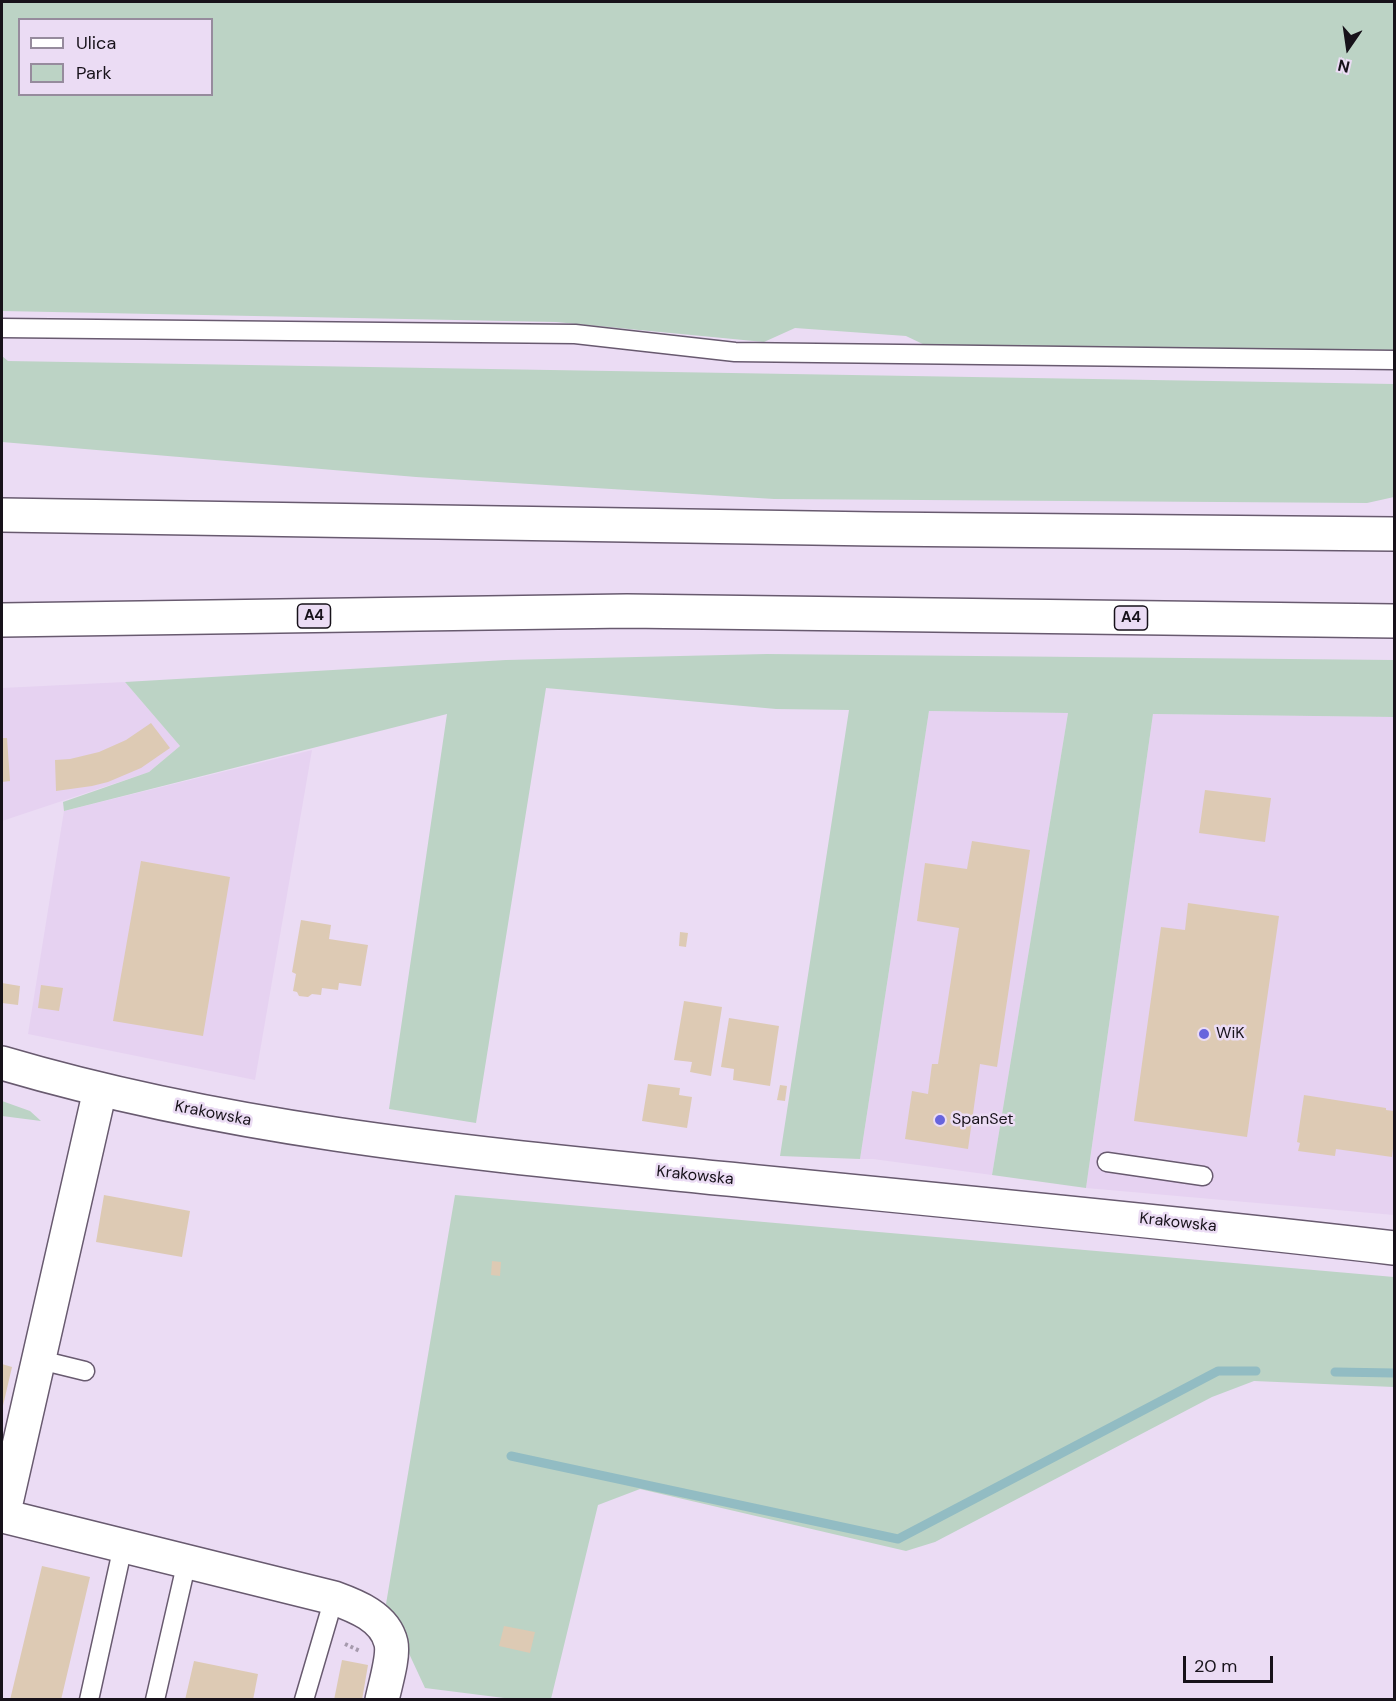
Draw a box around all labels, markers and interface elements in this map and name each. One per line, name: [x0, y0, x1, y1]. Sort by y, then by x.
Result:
legend: [18, 18, 213, 96]
north arrow: [1318, 18, 1378, 78]
text: Ulica: [76, 31, 116, 55]
text: N: [1336, 54, 1352, 78]
text: Park: [76, 61, 112, 85]
road number: A4: [298, 604, 330, 628]
road number: A4: [1114, 606, 1148, 630]
place label: WiK: [1216, 1024, 1245, 1044]
marker: WiK: [1197, 1027, 1211, 1041]
street label: Krakowska: [173, 1097, 253, 1131]
place label: SpanSet: [952, 1110, 1014, 1130]
marker: SpanSet: [933, 1113, 947, 1127]
street label: Krakowska: [655, 1162, 735, 1190]
street label: Krakowska: [1138, 1209, 1218, 1237]
scale bar: [1186, 1644, 1276, 1682]
text: 20 m: [1194, 1654, 1237, 1678]

